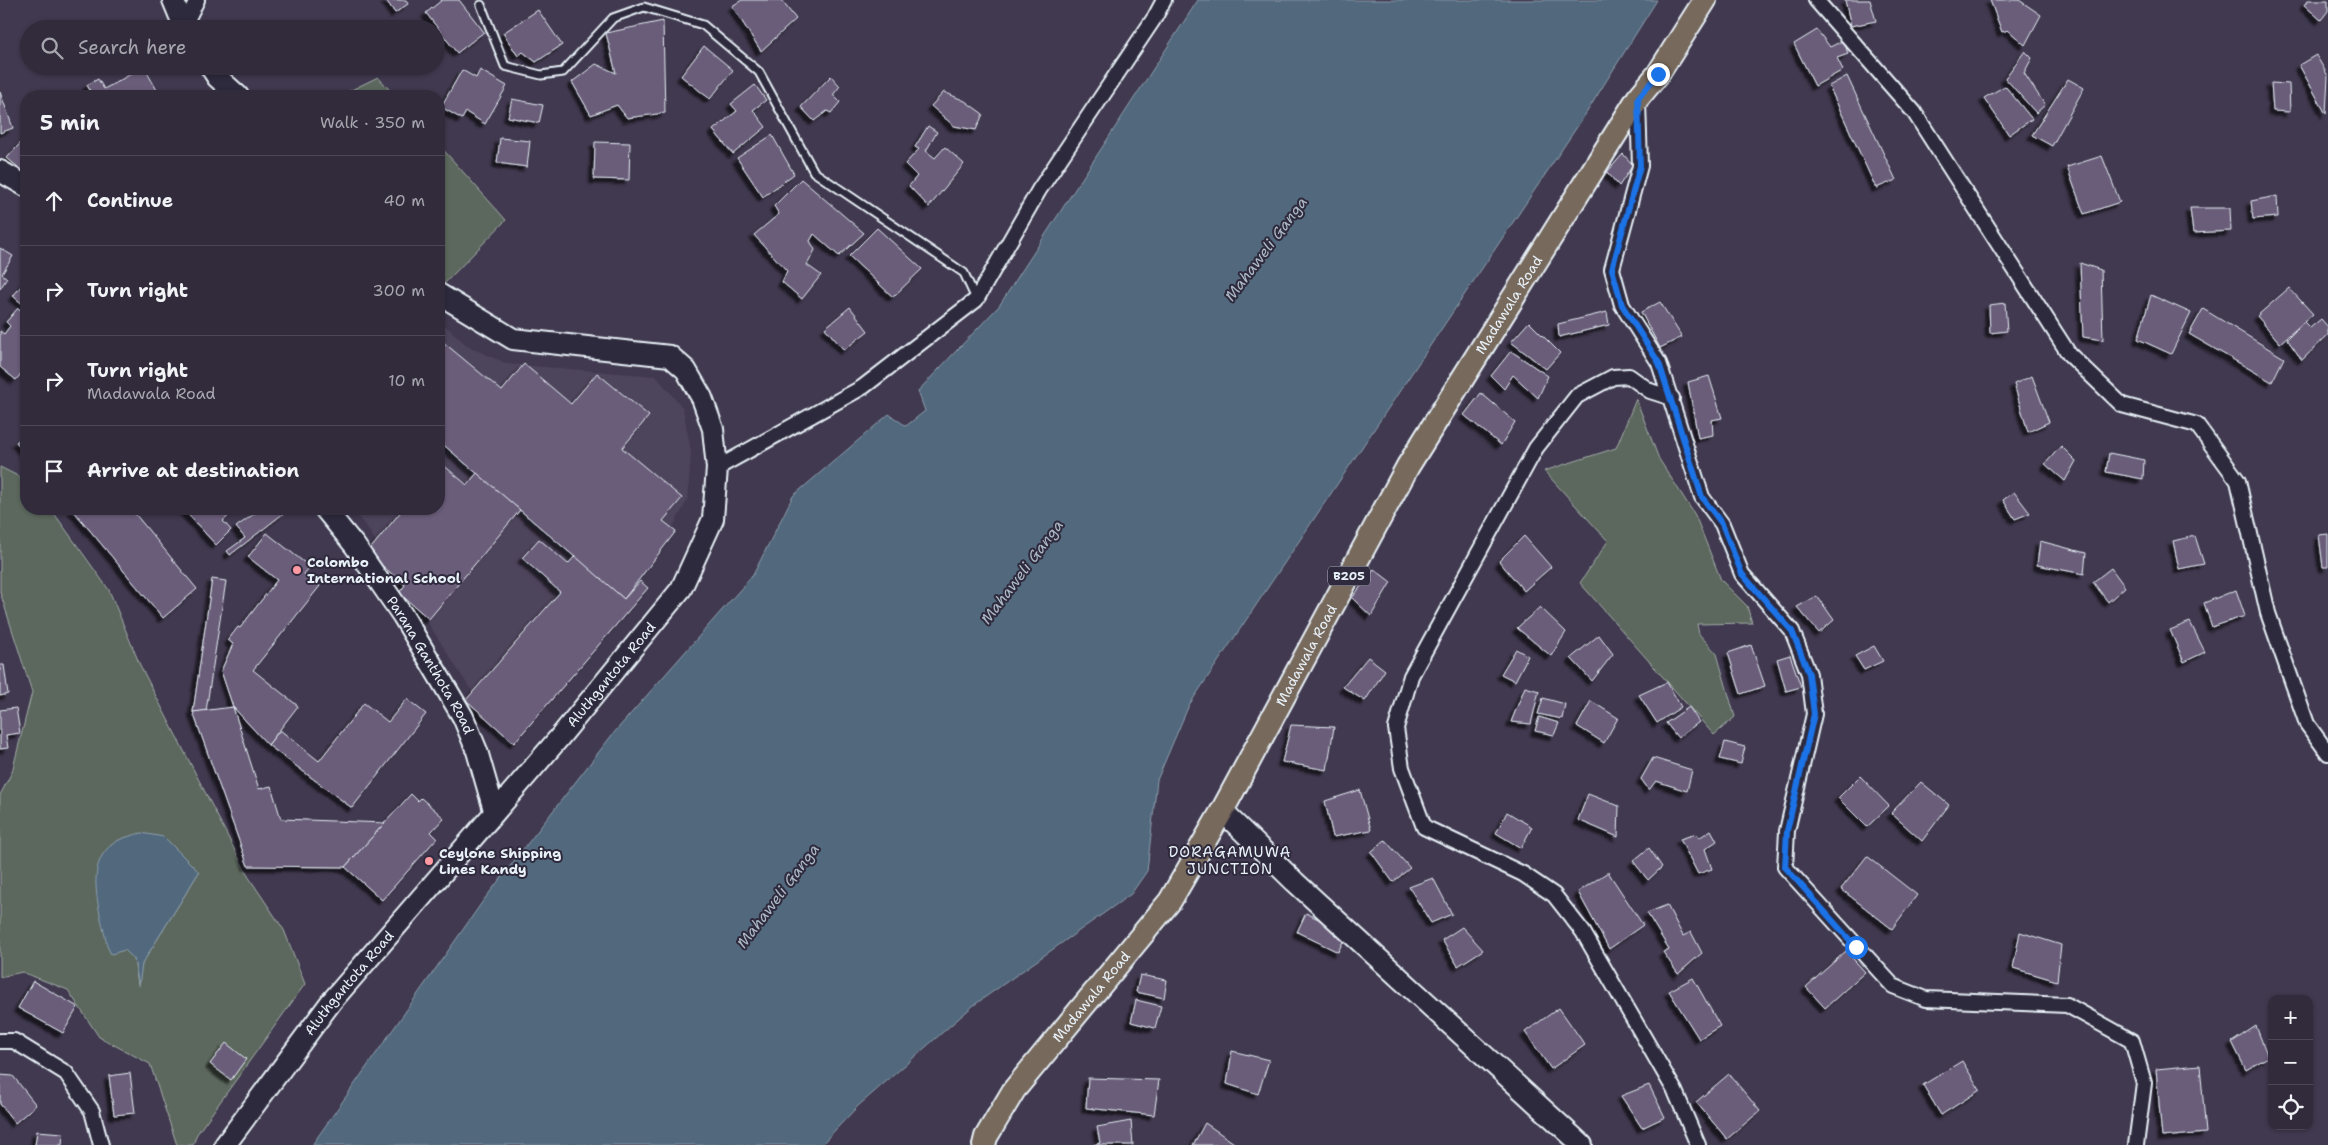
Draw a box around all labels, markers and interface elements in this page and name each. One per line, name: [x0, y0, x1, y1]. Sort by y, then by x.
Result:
search box: [20, 20, 445, 75]
icon: search: [38, 34, 66, 62]
text: Search here: [78, 35, 187, 60]
route end: [1647, 63, 1670, 86]
text: 5 min: [40, 109, 100, 137]
text: Walk · 350 m: [320, 112, 425, 133]
icon: ahead: [40, 187, 68, 215]
text: Continue: [87, 188, 173, 213]
text: 40 m: [383, 190, 425, 211]
water label: Mahaweli Ganga: [1220, 193, 1312, 305]
street label: Madawala Road: [1471, 252, 1546, 357]
icon: right: [40, 277, 68, 305]
text: Turn right: [87, 278, 188, 303]
text: 300 m: [373, 280, 425, 301]
text: Turn right: [87, 358, 188, 383]
icon: right: [40, 367, 68, 395]
text: 10 m: [388, 370, 425, 391]
text: Madawala Road: [87, 383, 216, 404]
icon: arrive: [40, 457, 68, 485]
text: Arrive at destination: [87, 458, 299, 483]
water label: Mahaweli Ganga: [976, 516, 1068, 628]
place label: Colombo International School: [307, 553, 461, 587]
marker: Colombo International School: [291, 564, 303, 576]
road number: B205: [1328, 566, 1370, 586]
street label: Parana Ganthota Road: [383, 593, 478, 737]
street label: Madawala Road: [1271, 601, 1341, 709]
street label: Aluthgantota Road: [563, 618, 660, 731]
water label: Mahaweli Ganga: [732, 840, 824, 952]
district label: DORAGAMUWA JUNCTION: [1168, 842, 1292, 879]
place label: Ceylone Shipping Lines Kandy: [439, 844, 561, 878]
marker: Ceylone Shipping Lines Kandy: [423, 855, 435, 867]
street label: Aluthgantota Road: [300, 927, 398, 1039]
route start: [1845, 936, 1868, 959]
street label: Madawala Road: [1048, 947, 1134, 1046]
map controls: [2268, 995, 2313, 1130]
button: +: [2268, 995, 2313, 1040]
button: −: [2268, 1040, 2313, 1085]
button: locate: [2268, 1085, 2313, 1130]

